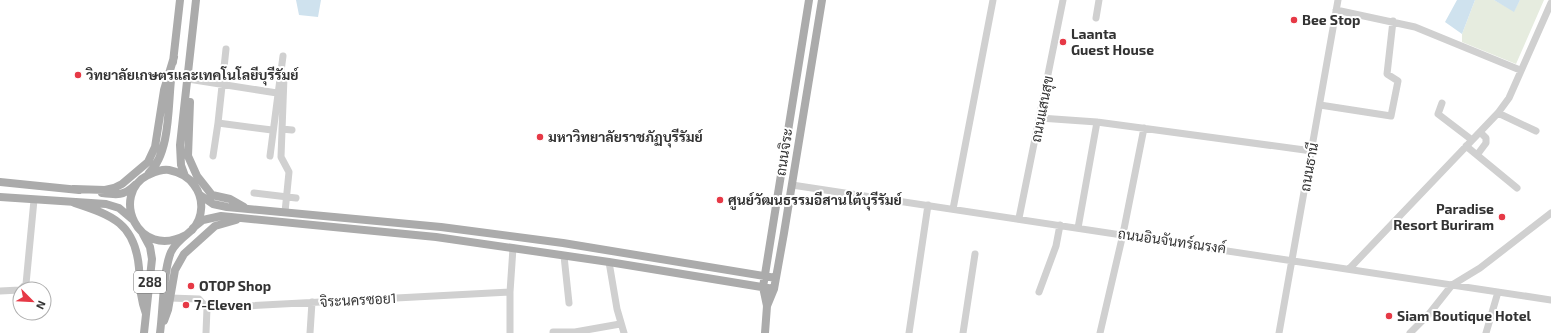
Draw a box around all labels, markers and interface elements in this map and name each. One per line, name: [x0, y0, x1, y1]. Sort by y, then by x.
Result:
place label: Bee Stop: [1302, 11, 1360, 28]
marker: Bee Stop: [1289, 15, 1299, 25]
place label: Laanta Guest House: [1071, 25, 1154, 58]
marker: Laanta Guest House: [1058, 37, 1068, 47]
place label: วิทยาลัยเกษตรและเทคโนโลยีบุรีรัมย์: [85, 66, 299, 86]
marker: วิทยาลัยเกษตรและเทคโนโลยีบุรีรัมย์: [73, 70, 83, 80]
street label: ถนนแสนสุข: [1027, 74, 1058, 144]
street label: ถนนจิระ: [771, 127, 796, 177]
place label: มหาวิทยาลัยราชภัฏบุรีรัมย์: [548, 128, 704, 148]
marker: มหาวิทยาลัยราชภัฏบุรีรัมย์: [535, 132, 545, 142]
street label: ถนนธานี: [1296, 141, 1321, 193]
place label: ศูนย์วัฒนธรรมอีสานใต้บุรีรัมย์: [728, 191, 903, 211]
marker: ศูนย์วัฒนธรรมอีสานใต้บุรีรัมย์: [715, 195, 725, 205]
place label: Paradise Resort Buriram: [1393, 200, 1494, 233]
marker: Paradise Resort Buriram: [1497, 212, 1507, 222]
street label: ถนนอินจันทร์ณรงค์: [1117, 225, 1227, 257]
road number: 288: [134, 271, 166, 293]
place label: OTOP Shop: [199, 277, 271, 294]
north arrow: [12, 281, 52, 321]
marker: OTOP Shop: [186, 281, 196, 291]
street label: จิระนครซอย1: [319, 289, 397, 310]
place label: 7-Eleven: [194, 296, 252, 313]
text: N: [34, 299, 49, 312]
marker: 7-Eleven: [181, 300, 191, 310]
place label: Siam Boutique Hotel: [1397, 307, 1532, 324]
marker: Siam Boutique Hotel: [1384, 311, 1394, 321]

